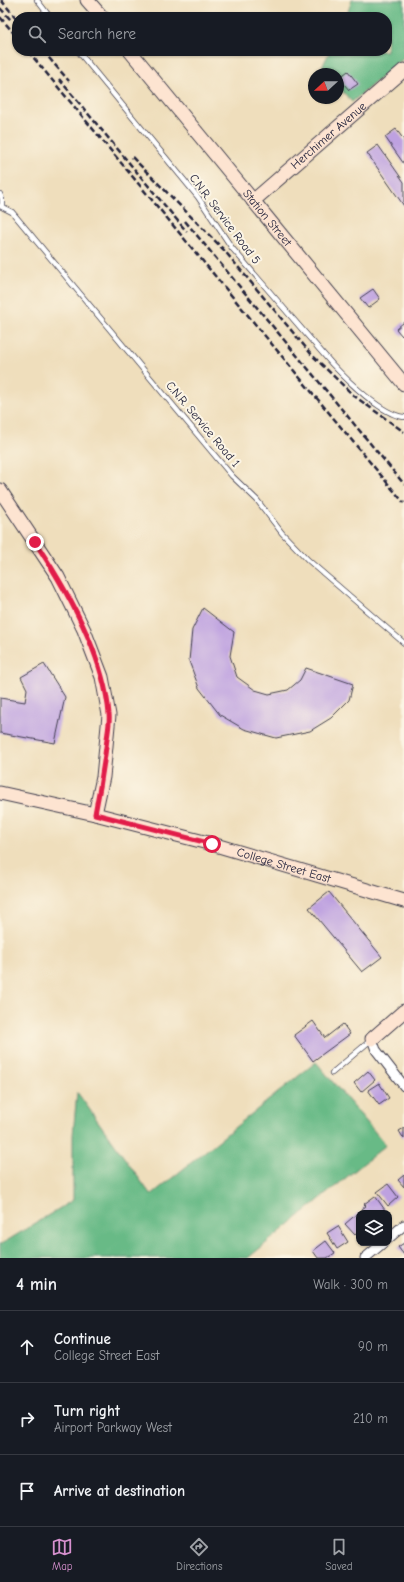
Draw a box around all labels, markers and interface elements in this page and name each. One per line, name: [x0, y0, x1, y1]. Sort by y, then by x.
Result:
search box: [12, 12, 392, 56]
icon: search: [26, 23, 48, 45]
text: Search here: [58, 25, 136, 43]
north arrow: [308, 68, 344, 104]
street label: Herchimer Avenue: [288, 99, 369, 172]
street label: C.N.R. Service Road 5: [187, 171, 263, 267]
street label: Station Street: [240, 187, 295, 249]
street label: C.N.R. Service Road 1: [163, 378, 243, 470]
route end: [26, 533, 44, 551]
route start: [203, 835, 221, 853]
street label: College Street East: [235, 845, 333, 886]
map controls: [356, 1210, 392, 1246]
button: layers: [356, 1210, 392, 1246]
text: 4 min: [16, 1275, 57, 1294]
text: Walk · 300 m: [313, 1277, 388, 1292]
text: Continue: [54, 1330, 111, 1348]
icon: ahead: [16, 1336, 38, 1358]
text: 90 m: [358, 1339, 388, 1354]
text: College Street East: [54, 1348, 159, 1363]
text: Turn right: [54, 1402, 120, 1420]
icon: right: [16, 1408, 38, 1430]
text: 210 m: [353, 1411, 388, 1426]
text: Airport Parkway West: [54, 1420, 172, 1435]
icon: arrive: [16, 1480, 38, 1502]
text: Arrive at destination: [54, 1482, 185, 1500]
tab: Map: [51, 1536, 73, 1573]
tab: Directions: [176, 1536, 223, 1573]
tab: Saved: [325, 1536, 353, 1573]

